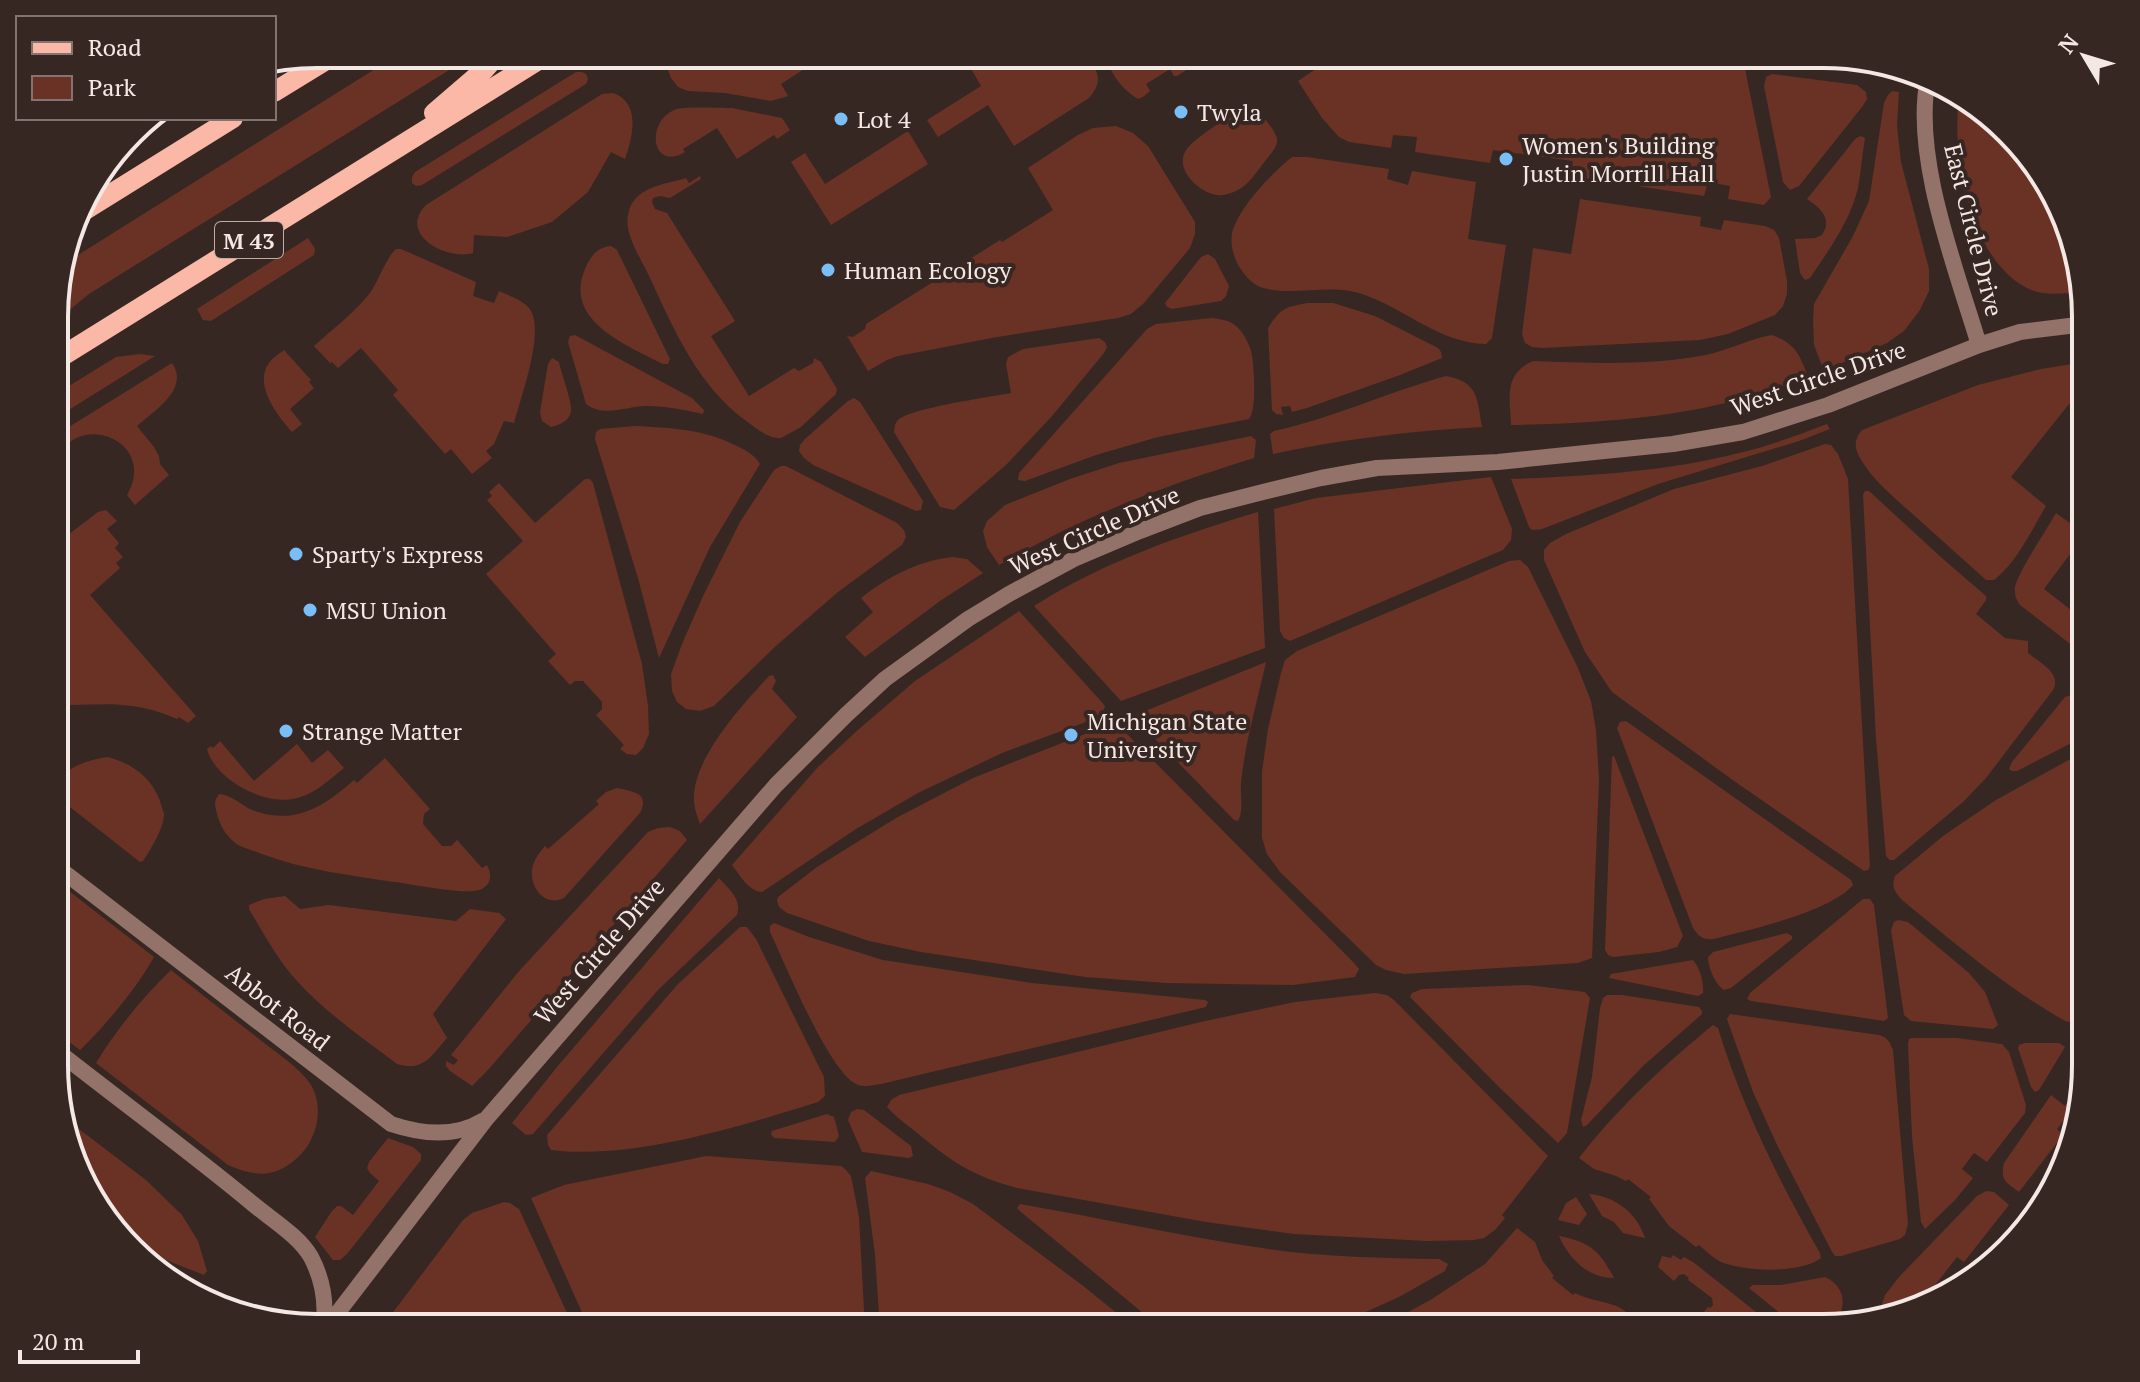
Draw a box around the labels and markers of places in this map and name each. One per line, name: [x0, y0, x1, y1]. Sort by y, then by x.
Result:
place label: Twyla: [1197, 96, 1262, 128]
place label: Lot 4: [857, 103, 911, 135]
marker: Twyla: [1172, 103, 1190, 121]
marker: Lot 4: [832, 110, 850, 128]
place label: Women's Building Justin Morrill Hall: [1522, 129, 1715, 189]
marker: Women's Building Justin Morrill Hall: [1497, 150, 1515, 168]
place label: Human Ecology: [844, 254, 1012, 286]
marker: Human Ecology: [819, 261, 837, 279]
place label: Sparty's Express: [312, 538, 484, 570]
marker: Sparty's Express: [287, 545, 305, 563]
place label: MSU Union: [326, 594, 447, 626]
marker: MSU Union: [301, 601, 319, 619]
place label: Michigan State University: [1087, 705, 1247, 765]
place label: Strange Matter: [302, 715, 463, 747]
marker: Strange Matter: [277, 722, 295, 740]
marker: Michigan State University: [1062, 726, 1080, 744]

